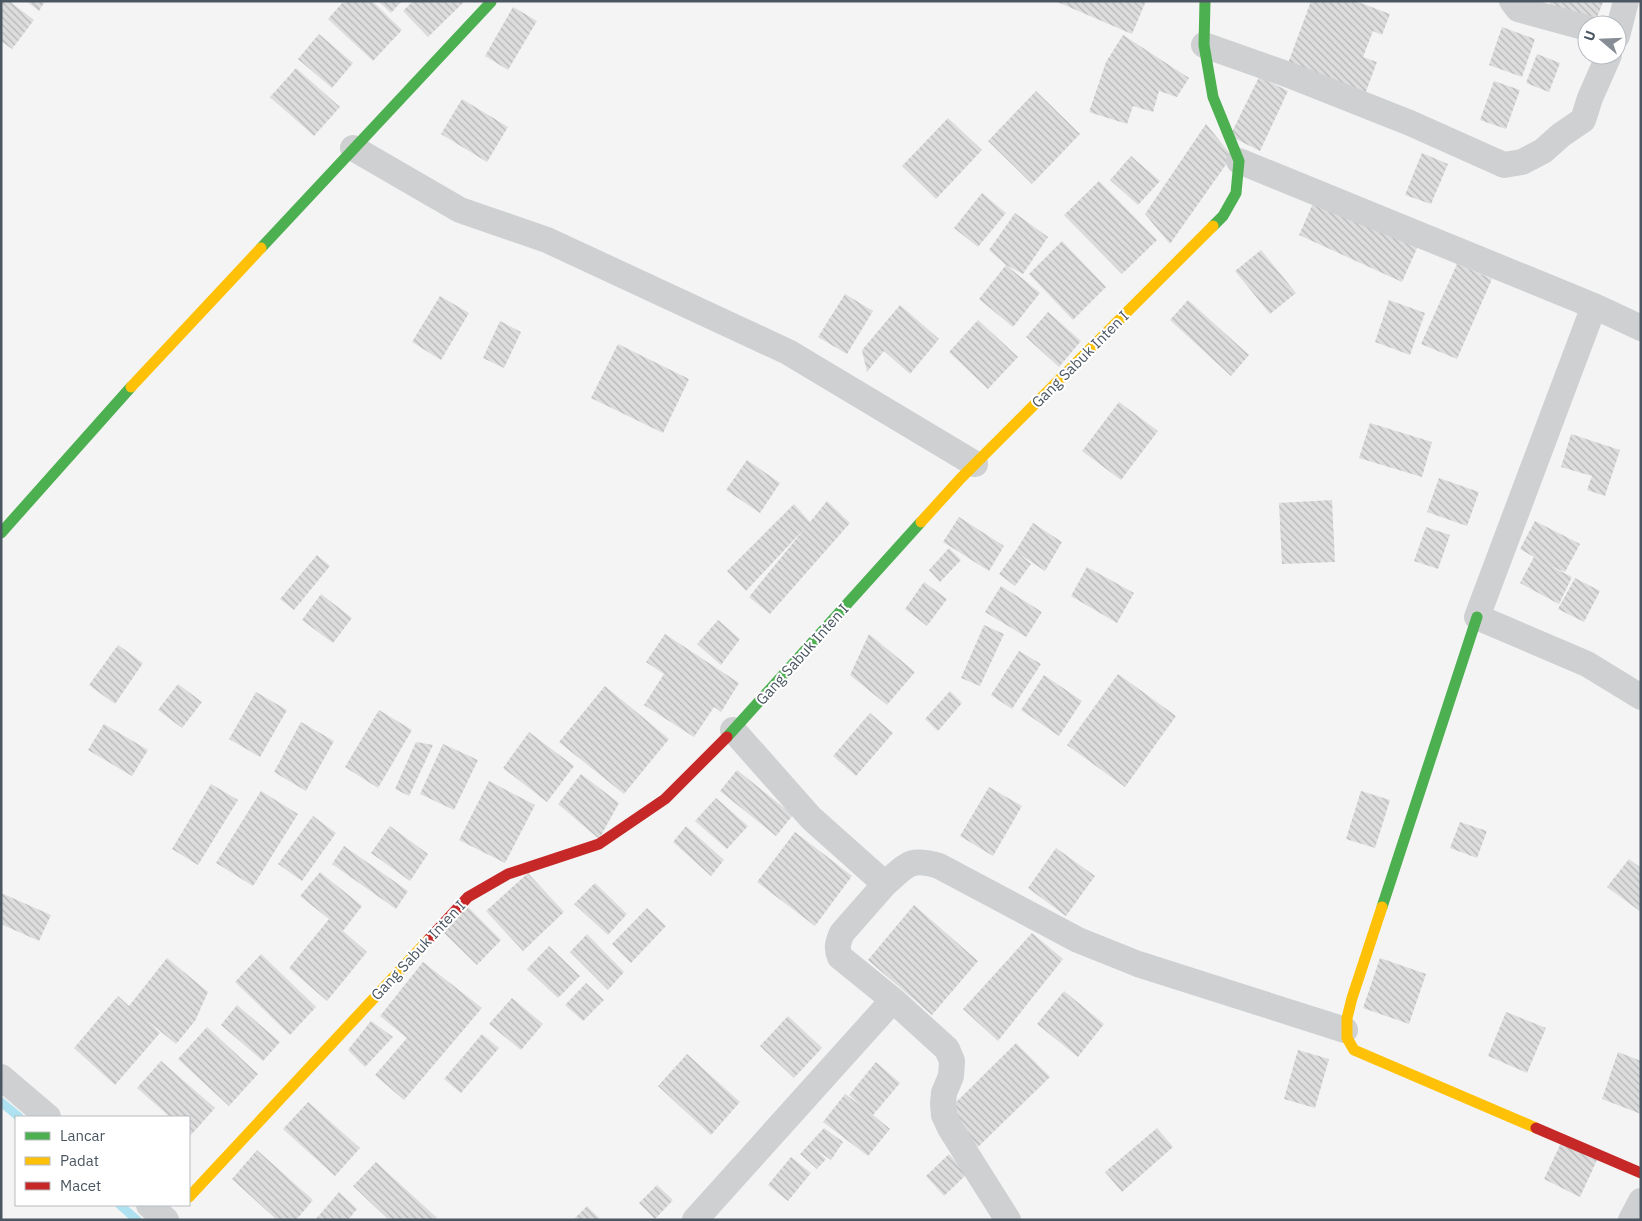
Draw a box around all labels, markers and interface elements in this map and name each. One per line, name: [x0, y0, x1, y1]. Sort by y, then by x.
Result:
north arrow: [1577, 15, 1627, 65]
text: U: [1580, 28, 1600, 43]
street label: Gang Sabuk Inten I: [1027, 306, 1133, 412]
street label: Gang Sabuk Inten I: [752, 599, 852, 709]
street label: Gang Sabuk Inten I: [367, 896, 469, 1004]
legend: [15, 1116, 190, 1206]
text: Lancar: [60, 1126, 106, 1145]
text: Padat: [60, 1151, 99, 1170]
text: Macet: [60, 1176, 101, 1195]

